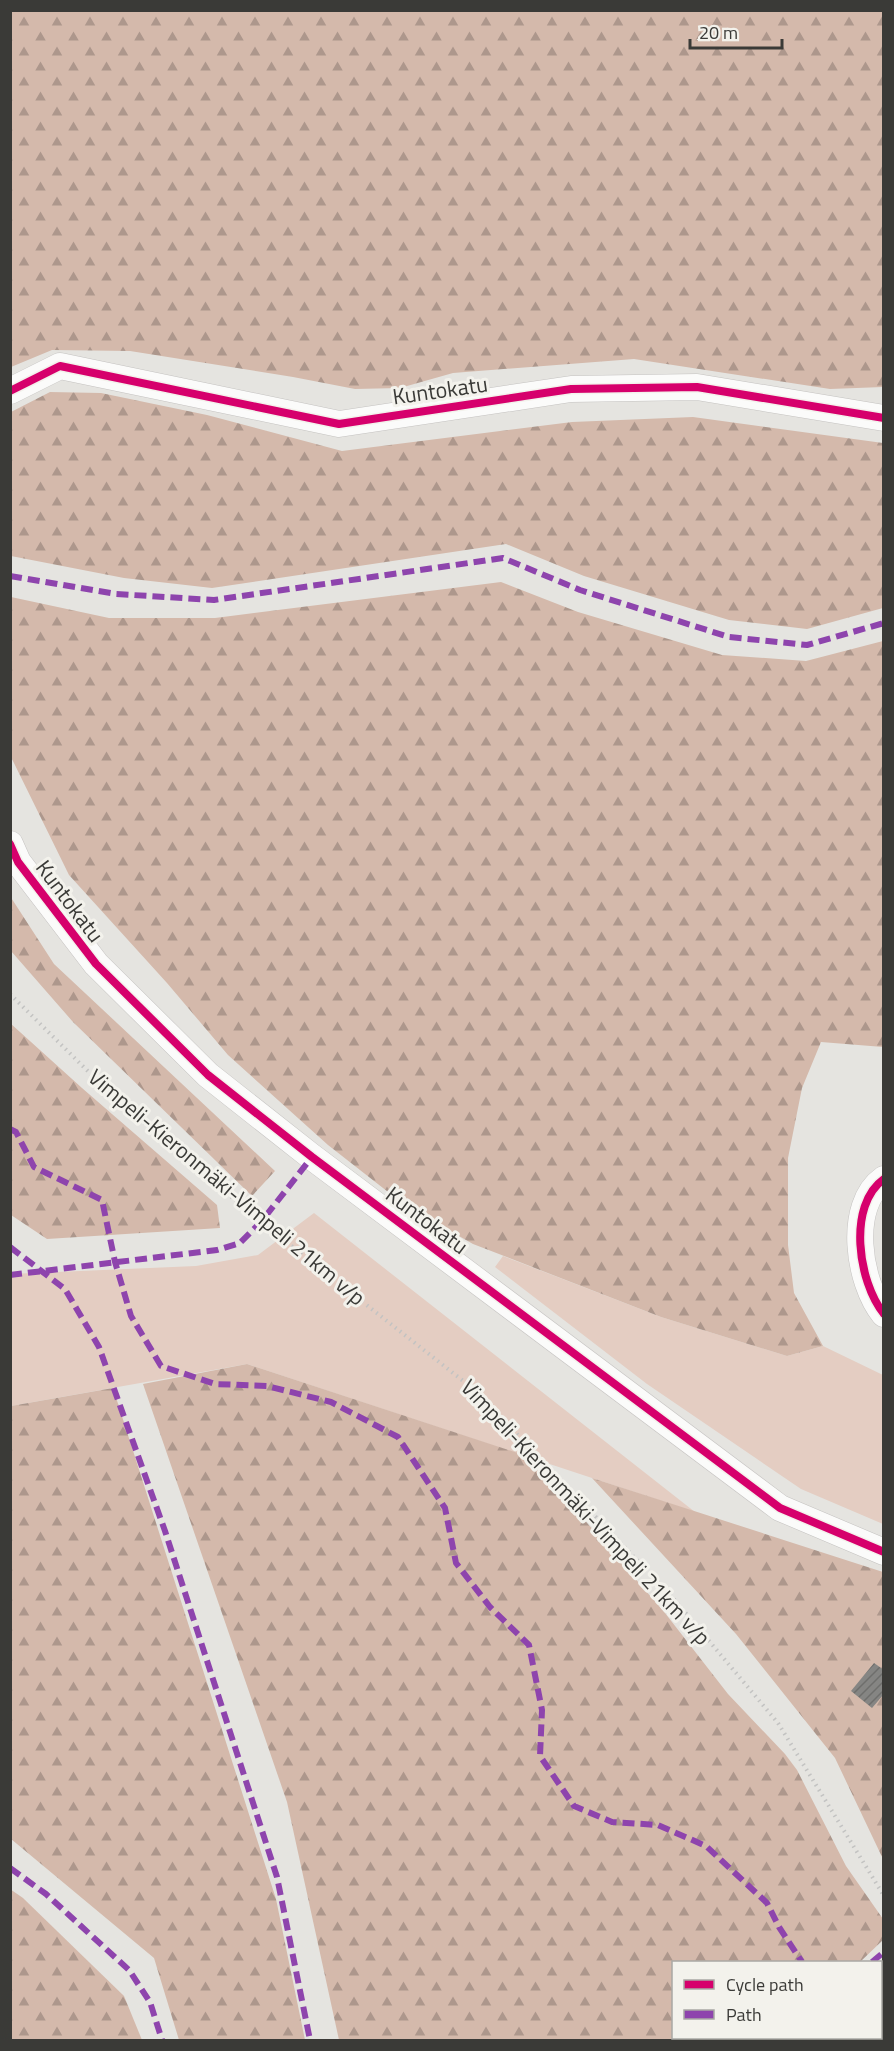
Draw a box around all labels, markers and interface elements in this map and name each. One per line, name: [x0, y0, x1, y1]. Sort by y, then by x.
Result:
scale bar: [690, 12, 782, 50]
text: 20 m: [699, 19, 738, 46]
street label: Kuntokatu: [390, 366, 490, 414]
street label: Kuntokatu: [28, 852, 112, 950]
street label: Vimpeli-Kieronmäki-Vimpeli 21km v/p: [81, 1060, 373, 1314]
street label: Kuntokatu: [378, 1178, 476, 1262]
street label: Vimpeli-Kieronmäki-Vimpeli 21km v/p: [453, 1371, 719, 1653]
legend: [672, 1961, 882, 2039]
text: Cycle path: [726, 1971, 804, 1998]
text: Path: [726, 2001, 762, 2028]

